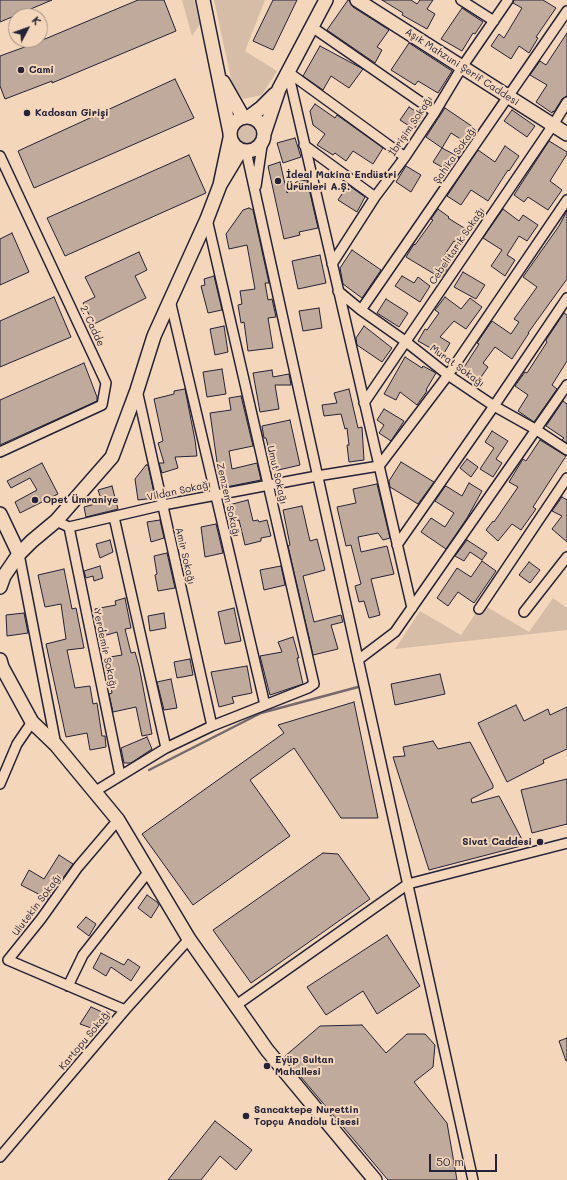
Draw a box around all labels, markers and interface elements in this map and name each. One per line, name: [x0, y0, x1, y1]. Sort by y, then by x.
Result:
north arrow: [8, 8, 48, 48]
text: K: [29, 13, 45, 28]
street label: Aşık Mahzuni Şerif Caddesi: [403, 26, 521, 108]
place label: Cami: [29, 64, 54, 76]
marker: Cami: [16, 65, 26, 75]
street label: İbrişim Sokağı: [386, 94, 436, 158]
place label: Kadosan Girişi: [35, 107, 109, 119]
marker: Kadosan Girişi: [22, 108, 32, 118]
street label: Şahika Sokağı: [431, 124, 479, 186]
place label: İdeal Makina Endüstri Ürünleri A.Ş.: [286, 169, 397, 192]
marker: İdeal Makina Endüstri Ürünleri A.Ş.: [273, 176, 283, 186]
street label: Cebelitarık Sokağı: [427, 205, 487, 287]
street label: 2. Cadde: [77, 304, 107, 348]
street label: Murat Sokağı: [427, 342, 487, 390]
street label: Umut Sokağı: [264, 445, 290, 505]
street label: Zemzem Sokağı: [214, 462, 242, 538]
street label: Vildan Sokağı: [146, 478, 212, 504]
place label: Opet Ümraniye: [43, 494, 118, 506]
marker: Opet Ümraniye: [30, 495, 40, 505]
street label: Amir Sokağı: [173, 526, 197, 586]
street label: Yerdemir Sokağı: [91, 608, 119, 690]
place label: Sivat Caddesi: [462, 836, 532, 848]
marker: Sivat Caddesi: [535, 837, 545, 847]
street label: Ulutekin Sokağı: [10, 872, 64, 938]
street label: Kartopu Sokağı: [56, 1008, 114, 1072]
place label: Eyüp Sultan Mahallesi: [275, 1054, 333, 1078]
marker: Eyüp Sultan Mahallesi: [262, 1061, 272, 1071]
place label: Sancaktepe Nurettin Topçu Anadolu Lisesi: [254, 1104, 359, 1128]
marker: Sancaktepe Nurettin Topçu Anadolu Lisesi: [241, 1111, 251, 1121]
scale bar: [431, 1146, 499, 1172]
text: 50 m: [436, 1153, 464, 1169]

